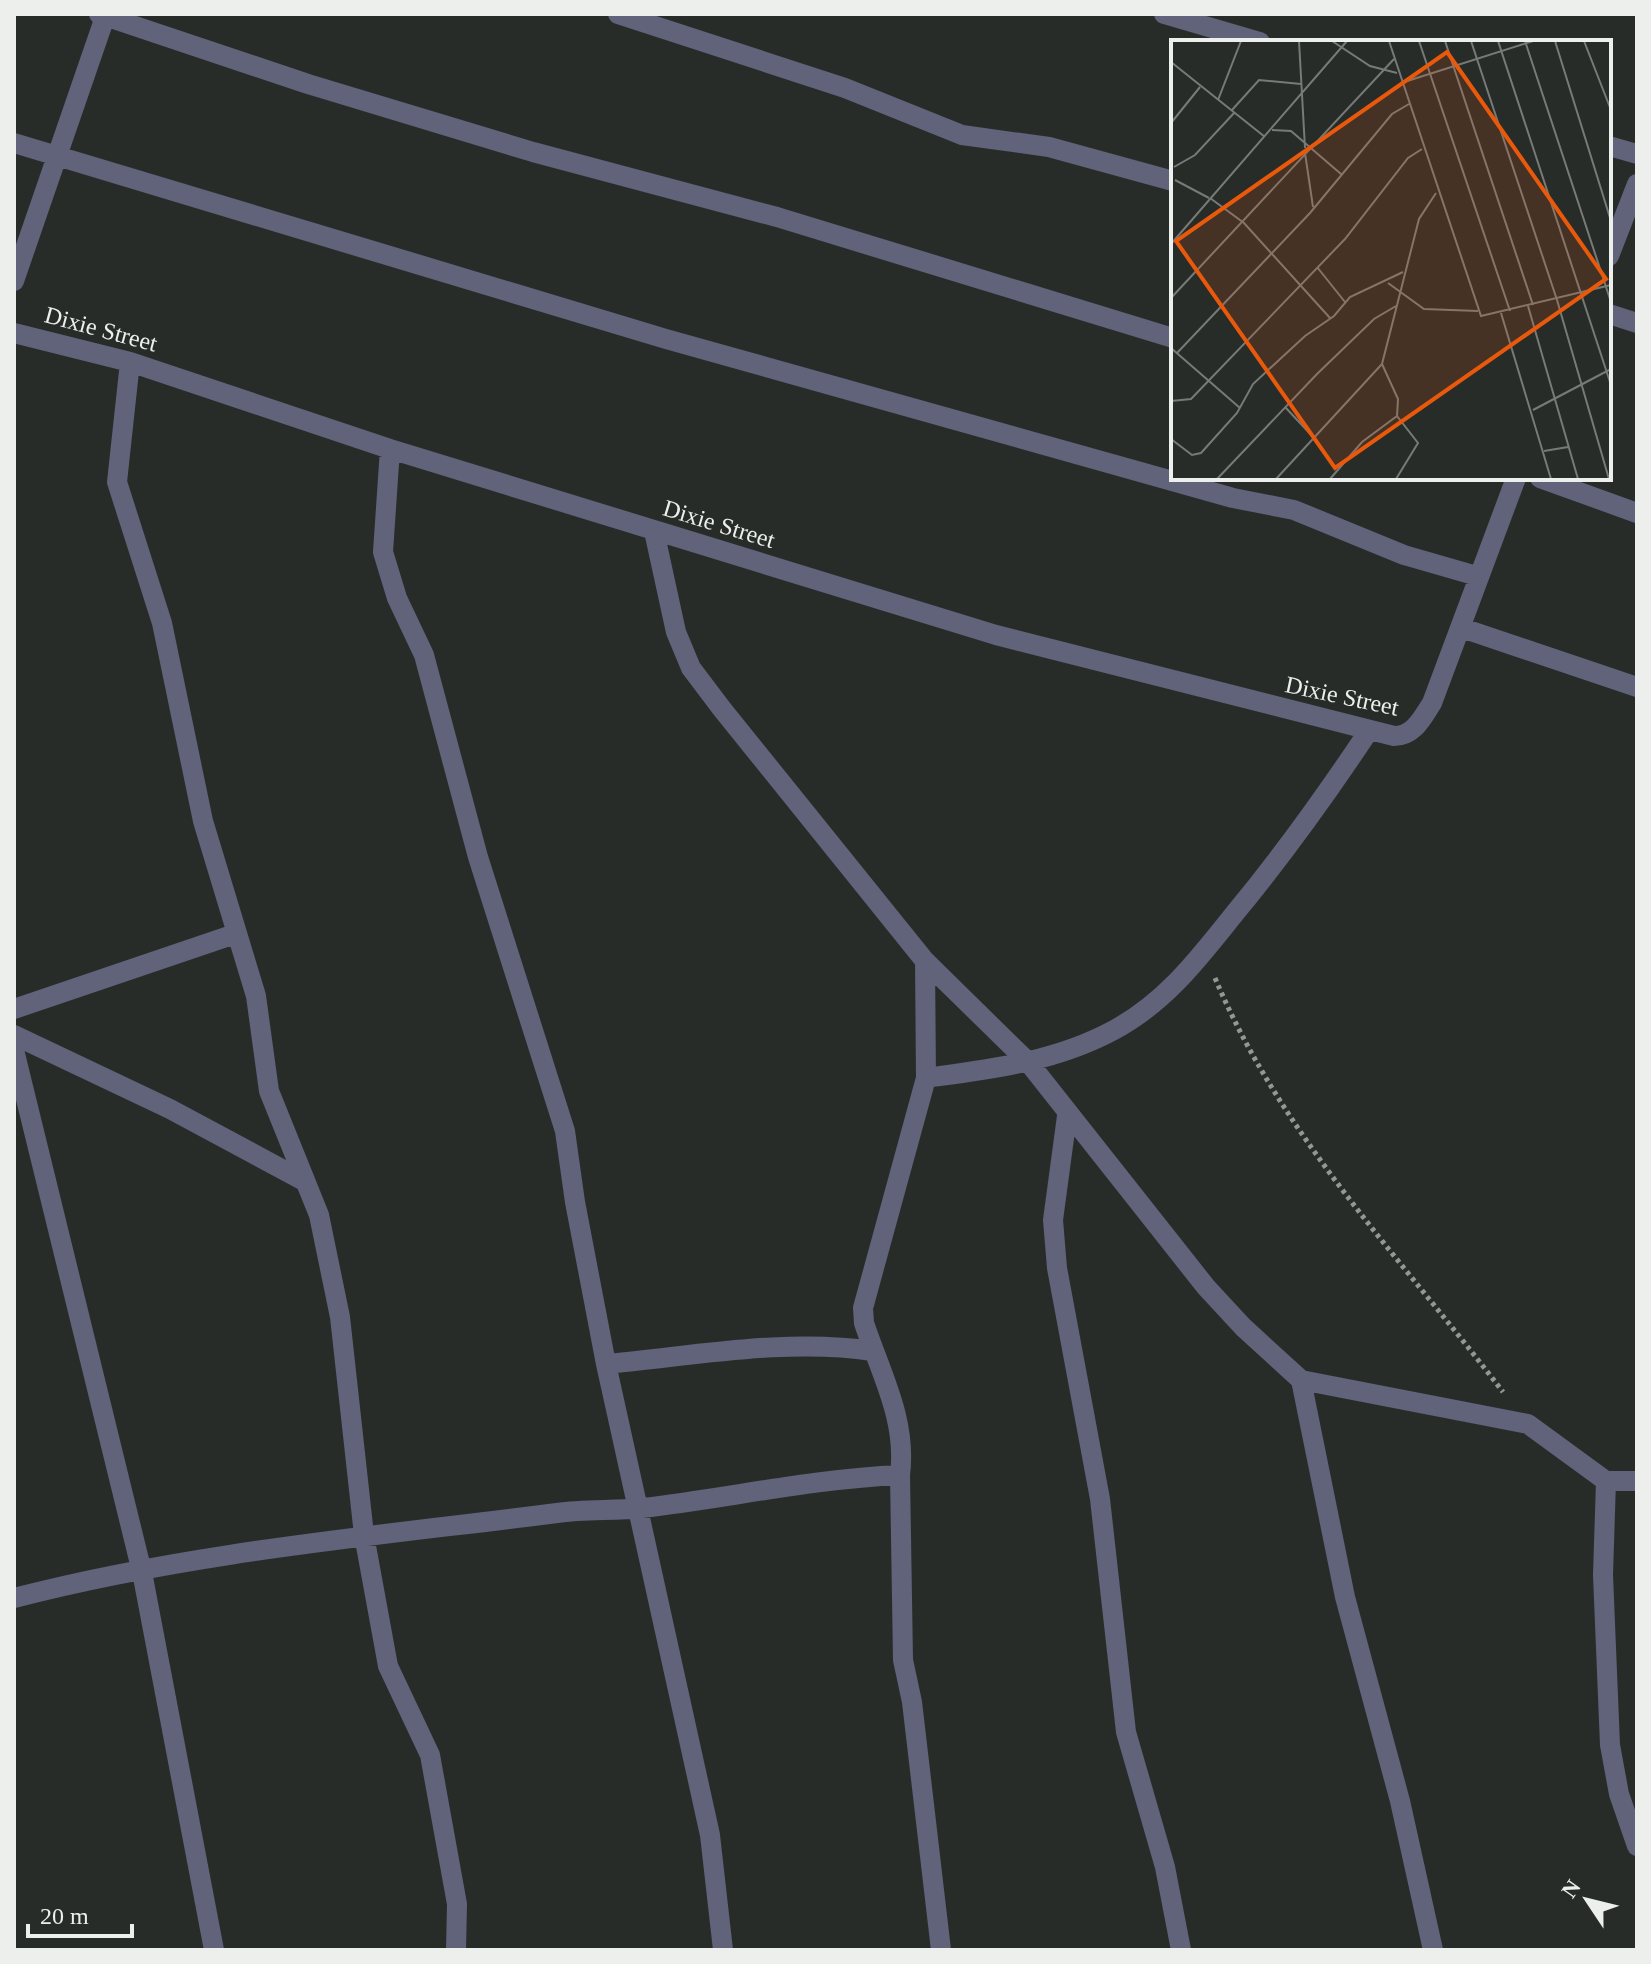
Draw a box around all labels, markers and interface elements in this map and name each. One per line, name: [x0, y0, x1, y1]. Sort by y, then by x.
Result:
inset map: [1171, 40, 1611, 480]
street label: Dixie Street: [42, 302, 160, 357]
street label: Dixie Street: [660, 495, 778, 553]
street label: Dixie Street: [1283, 671, 1401, 721]
north arrow: [1547, 1860, 1627, 1940]
text: N: [1556, 1875, 1586, 1902]
scale bar: [28, 1888, 132, 1938]
text: 20 m: [40, 1903, 89, 1929]

